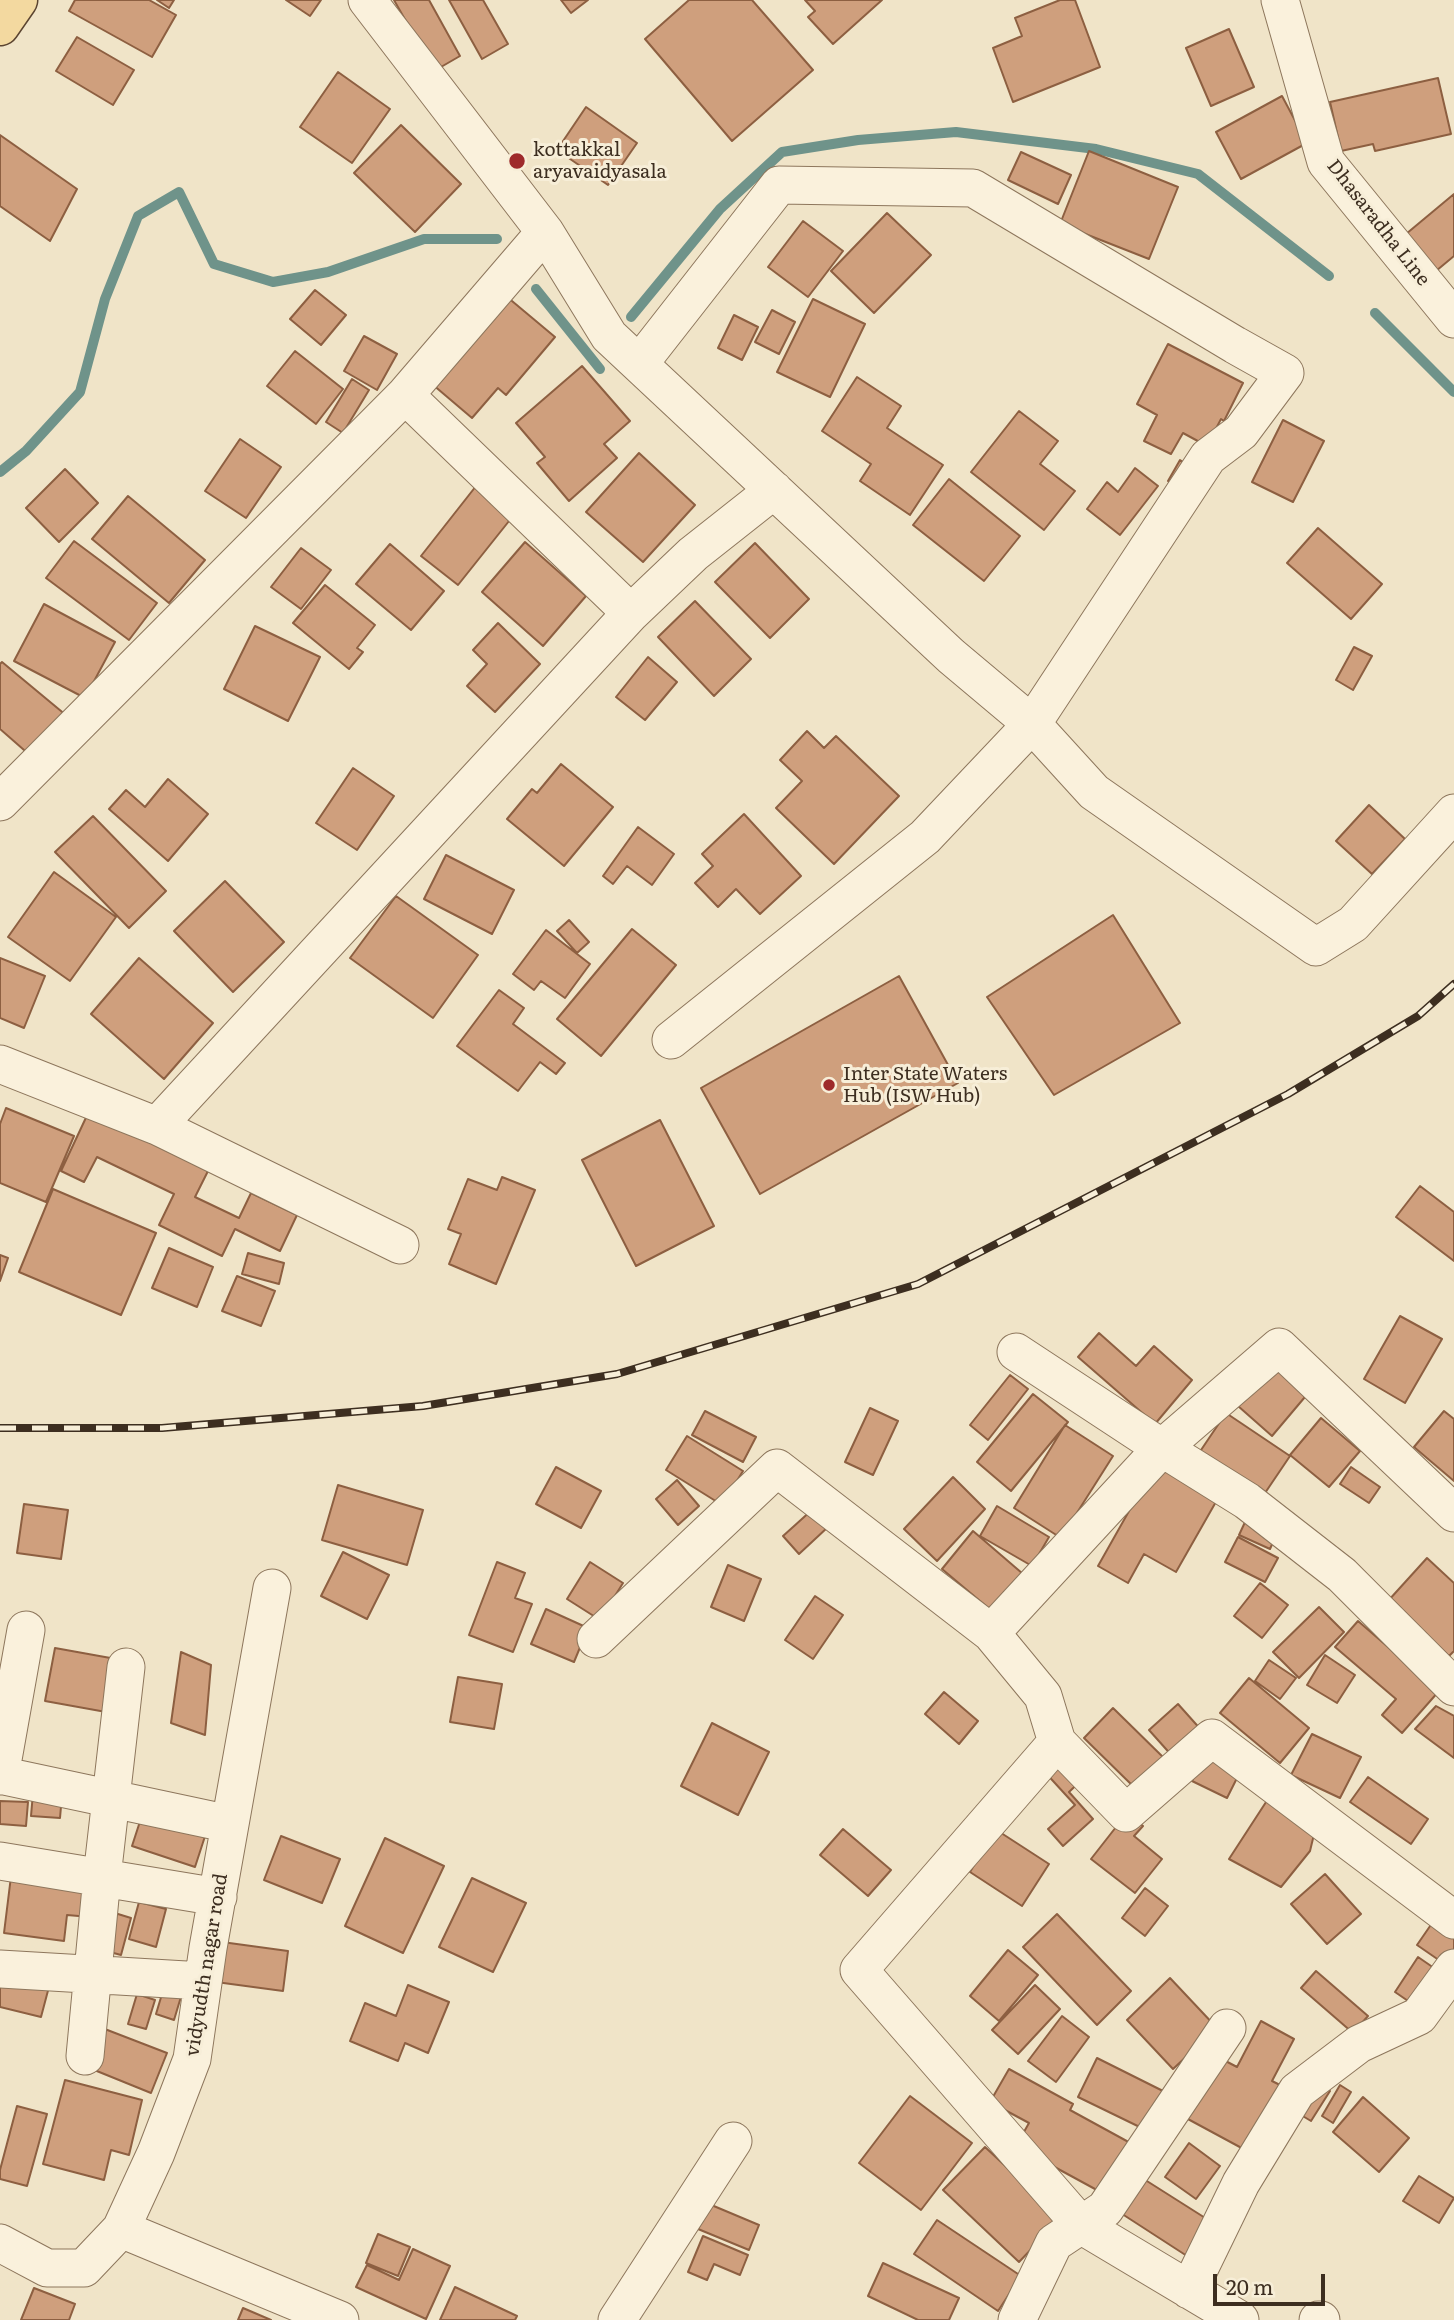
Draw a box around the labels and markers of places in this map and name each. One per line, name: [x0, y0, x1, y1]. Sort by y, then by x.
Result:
place label: kottakkal aryavaidyasala: [533, 139, 667, 183]
marker: kottakkal aryavaidyasala: [507, 151, 527, 171]
place label: Inter State Waters Hub (ISW Hub): [843, 1063, 1007, 1107]
marker: Inter State Waters Hub (ISW Hub): [821, 1077, 837, 1093]

